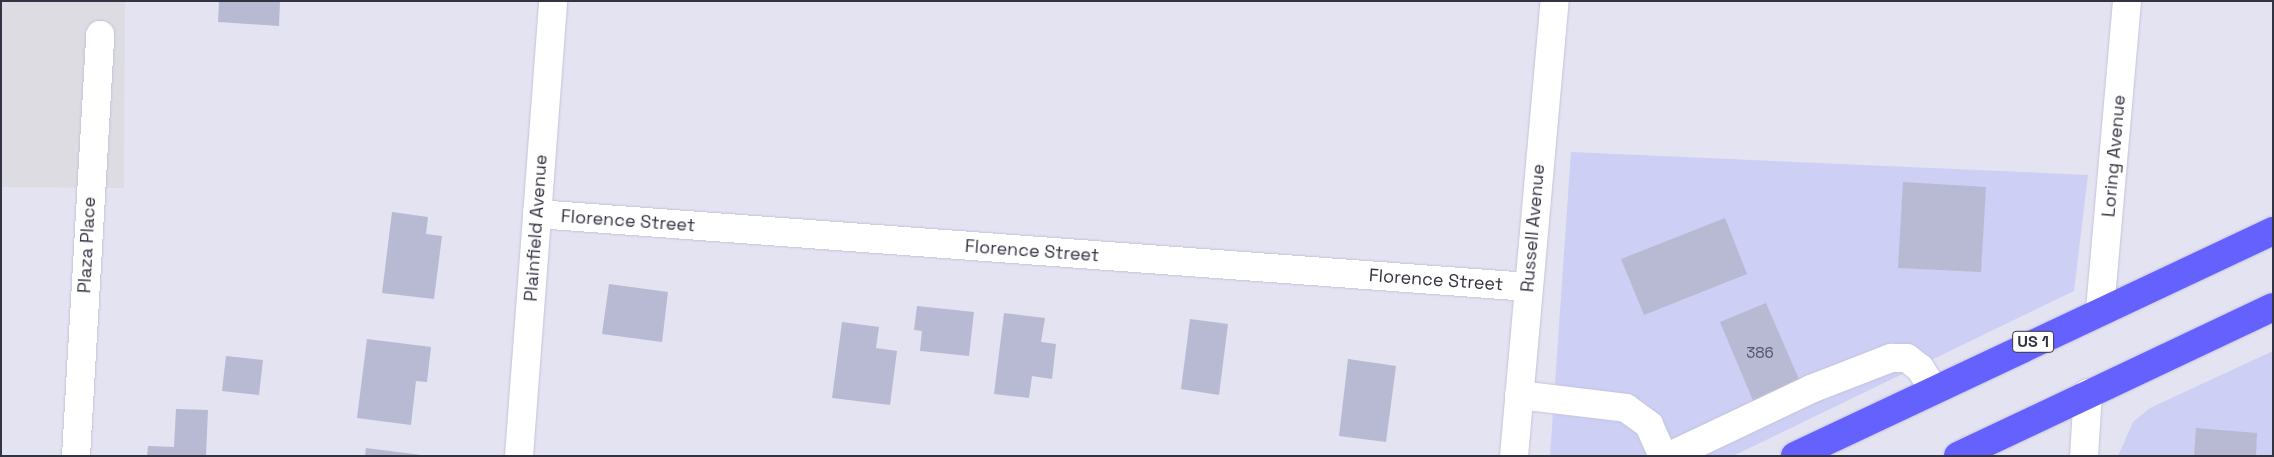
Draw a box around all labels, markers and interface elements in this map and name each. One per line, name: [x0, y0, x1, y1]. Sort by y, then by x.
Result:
street label: Loring Avenue: [2098, 94, 2130, 218]
street label: Plainfield Avenue: [520, 154, 552, 302]
street label: Russell Avenue: [1517, 163, 1549, 293]
street label: Plaza Place: [74, 196, 100, 294]
street label: Florence Street: [560, 206, 696, 236]
street label: Florence Street: [964, 236, 1100, 266]
street label: Florence Street: [1368, 265, 1504, 295]
road number: US 1: [2012, 328, 2054, 356]
house number: 386: [1746, 344, 1774, 362]

